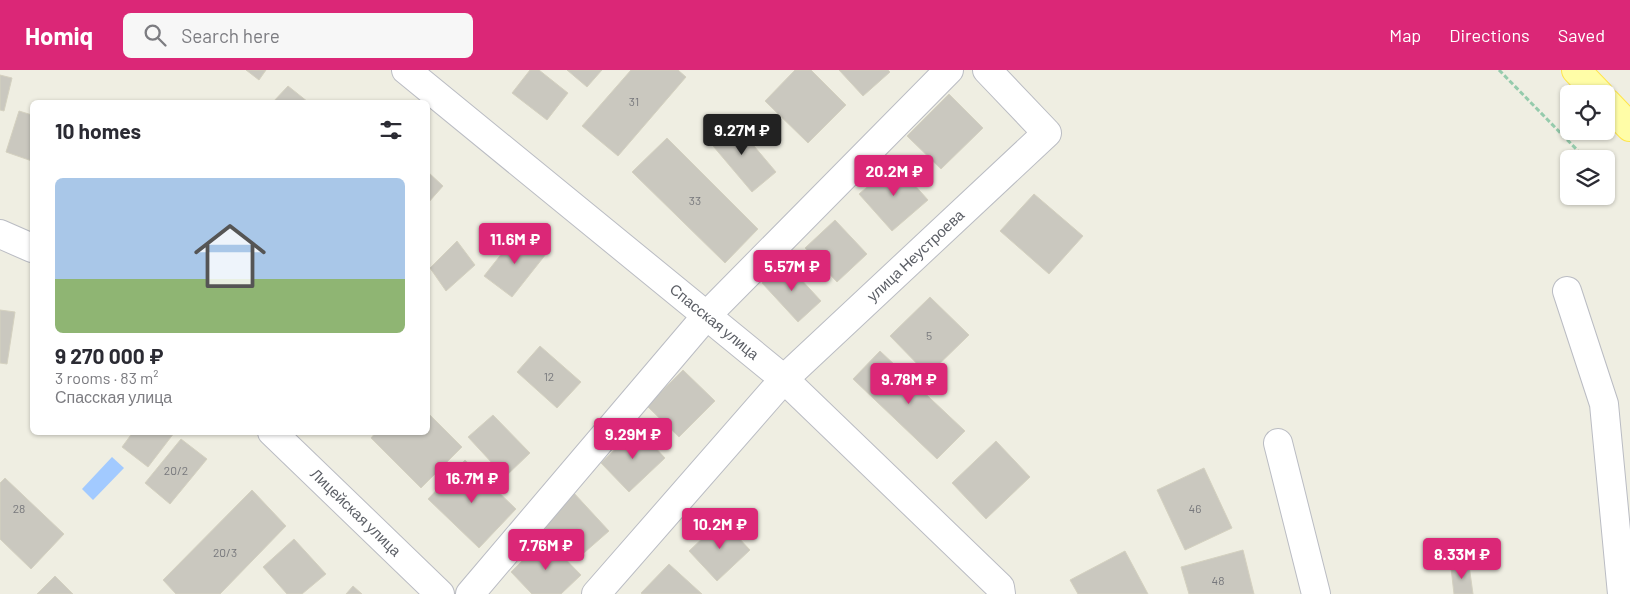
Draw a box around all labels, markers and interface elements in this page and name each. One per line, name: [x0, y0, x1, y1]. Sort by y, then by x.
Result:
search box: [123, 13, 473, 58]
text: Homiq: [25, 21, 93, 50]
icon: search: [141, 21, 169, 49]
text: Search here: [181, 24, 280, 47]
text: Map: [1389, 24, 1421, 46]
text: Directions: [1449, 24, 1530, 46]
text: Saved: [1558, 24, 1605, 46]
map controls: [1560, 85, 1615, 205]
button: locate: [1560, 85, 1615, 140]
house number: 31: [629, 94, 639, 108]
pin: 9.27M ₽: [696, 114, 788, 156]
icon: filters: [377, 116, 405, 144]
text: 10 homes: [55, 118, 141, 143]
text: 9.27M ₽: [714, 120, 770, 139]
button: layers: [1560, 150, 1615, 205]
pin: 20.2M ₽: [848, 154, 940, 197]
text: 20.2M ₽: [865, 161, 923, 180]
house number: 33: [689, 193, 701, 207]
street label: улица Неустроева: [863, 205, 968, 305]
icon: home: [185, 211, 275, 301]
pin: 11.6M ₽: [469, 222, 561, 265]
text: 11.6M ₽: [490, 229, 540, 248]
pin: 5.57M ₽: [746, 250, 838, 292]
text: 5.57M ₽: [764, 256, 820, 275]
street label: Спасская улица: [667, 279, 764, 363]
house number: 5: [926, 328, 932, 342]
text: 9 270 000 ₽: [55, 343, 164, 368]
pin: 9.78M ₽: [863, 362, 955, 405]
text: 3 rooms · 83 m²: [55, 368, 159, 387]
house number: 12: [544, 369, 554, 383]
text: 9.78M ₽: [881, 369, 937, 388]
text: Спасская улица: [55, 387, 172, 406]
pin: 9.29M ₽: [587, 418, 679, 460]
text: 9.29M ₽: [605, 424, 661, 443]
pin: 16.7M ₽: [426, 462, 518, 504]
house number: 20/2: [164, 463, 188, 477]
street label: Лицейская улица: [307, 464, 406, 560]
text: 16.7M ₽: [446, 468, 498, 487]
house number: 28: [13, 501, 25, 515]
house number: 46: [1189, 501, 1201, 515]
pin: 10.2M ₽: [674, 508, 766, 550]
text: 10.2M ₽: [693, 514, 747, 533]
pin: 7.76M ₽: [500, 528, 592, 571]
text: 7.76M ₽: [519, 535, 573, 554]
pin: 8.33M ₽: [1416, 538, 1508, 580]
text: 8.33M ₽: [1434, 544, 1490, 563]
house number: 20/3: [213, 545, 237, 559]
house number: 48: [1212, 573, 1224, 587]

